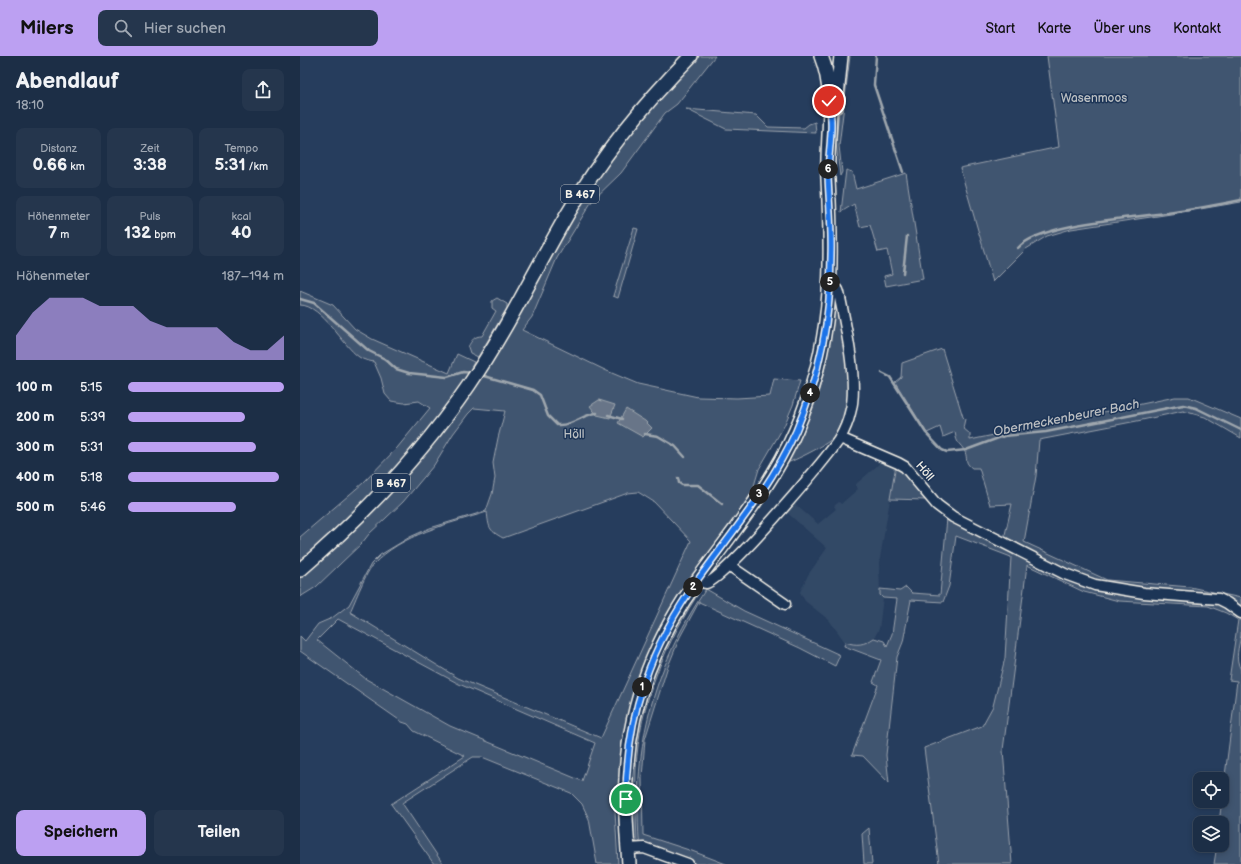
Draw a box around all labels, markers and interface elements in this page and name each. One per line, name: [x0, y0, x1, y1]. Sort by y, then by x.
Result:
search box: [98, 10, 378, 46]
text: Milers: [20, 17, 74, 40]
icon: search: [112, 17, 134, 39]
text: Hier suchen: [144, 19, 226, 38]
text: Start: [985, 20, 1015, 37]
text: Karte: [1037, 20, 1071, 37]
text: Über uns: [1093, 20, 1151, 37]
text: Kontakt: [1173, 20, 1221, 37]
text: Abendlauf: [16, 68, 119, 95]
button: share: [242, 69, 284, 111]
pin: [812, 84, 846, 118]
icon: check: [818, 90, 840, 112]
park label: Wasenmoos: [1061, 91, 1127, 106]
text: 18:10: [16, 97, 44, 113]
text: Distanz: [40, 142, 77, 155]
text: Zeit: [140, 142, 160, 155]
text: Tempo: [224, 142, 258, 155]
text: 0.66: [32, 155, 67, 175]
text: 3:38: [133, 155, 167, 175]
text: 5:31: [215, 155, 246, 175]
pin: 6: [818, 159, 838, 179]
text: km: [67, 160, 85, 173]
text: /km: [246, 160, 268, 173]
text: 6: [825, 162, 831, 175]
road number: B 467: [561, 185, 599, 203]
text: Höhenmeter: [28, 210, 90, 223]
text: Puls: [140, 210, 160, 223]
text: kcal: [231, 210, 251, 223]
text: 7: [48, 223, 57, 243]
text: 132: [124, 223, 151, 243]
text: 40: [231, 223, 252, 243]
text: m: [57, 228, 69, 241]
text: bpm: [151, 228, 176, 241]
text: Höhenmeter: [16, 268, 90, 284]
text: 187–194 m: [222, 268, 284, 284]
pin: 5: [820, 272, 840, 292]
text: 5: [827, 275, 833, 288]
text: 100 m: [16, 379, 52, 395]
text: 5:15: [80, 379, 103, 395]
pin: 4: [800, 383, 820, 403]
text: 4: [807, 386, 813, 399]
water label: Obermeckenbeurer Bach: [992, 396, 1141, 440]
text: 200 m: [16, 409, 54, 425]
text: 5:39: [80, 409, 106, 425]
park label: Höll: [564, 427, 584, 442]
text: 300 m: [16, 439, 54, 455]
text: 5:31: [80, 439, 103, 455]
street label: Höll: [912, 459, 937, 484]
text: 400 m: [16, 469, 54, 485]
text: 5:18: [80, 469, 103, 485]
road number: B 467: [372, 474, 410, 492]
pin: 3: [749, 484, 769, 504]
text: 3: [756, 487, 762, 500]
text: 500 m: [16, 499, 54, 515]
text: 5:46: [80, 499, 106, 515]
pin: 2: [683, 577, 703, 597]
text: 2: [690, 580, 696, 593]
pin: 1: [632, 677, 652, 697]
text: 1: [640, 680, 644, 693]
map controls: [1193, 772, 1229, 852]
button: locate: [1193, 772, 1229, 808]
pin: [609, 782, 643, 816]
icon: arrive: [615, 788, 637, 810]
button: Speichern: [16, 810, 146, 856]
button: Teilen: [154, 810, 284, 856]
button: layers: [1193, 816, 1229, 852]

